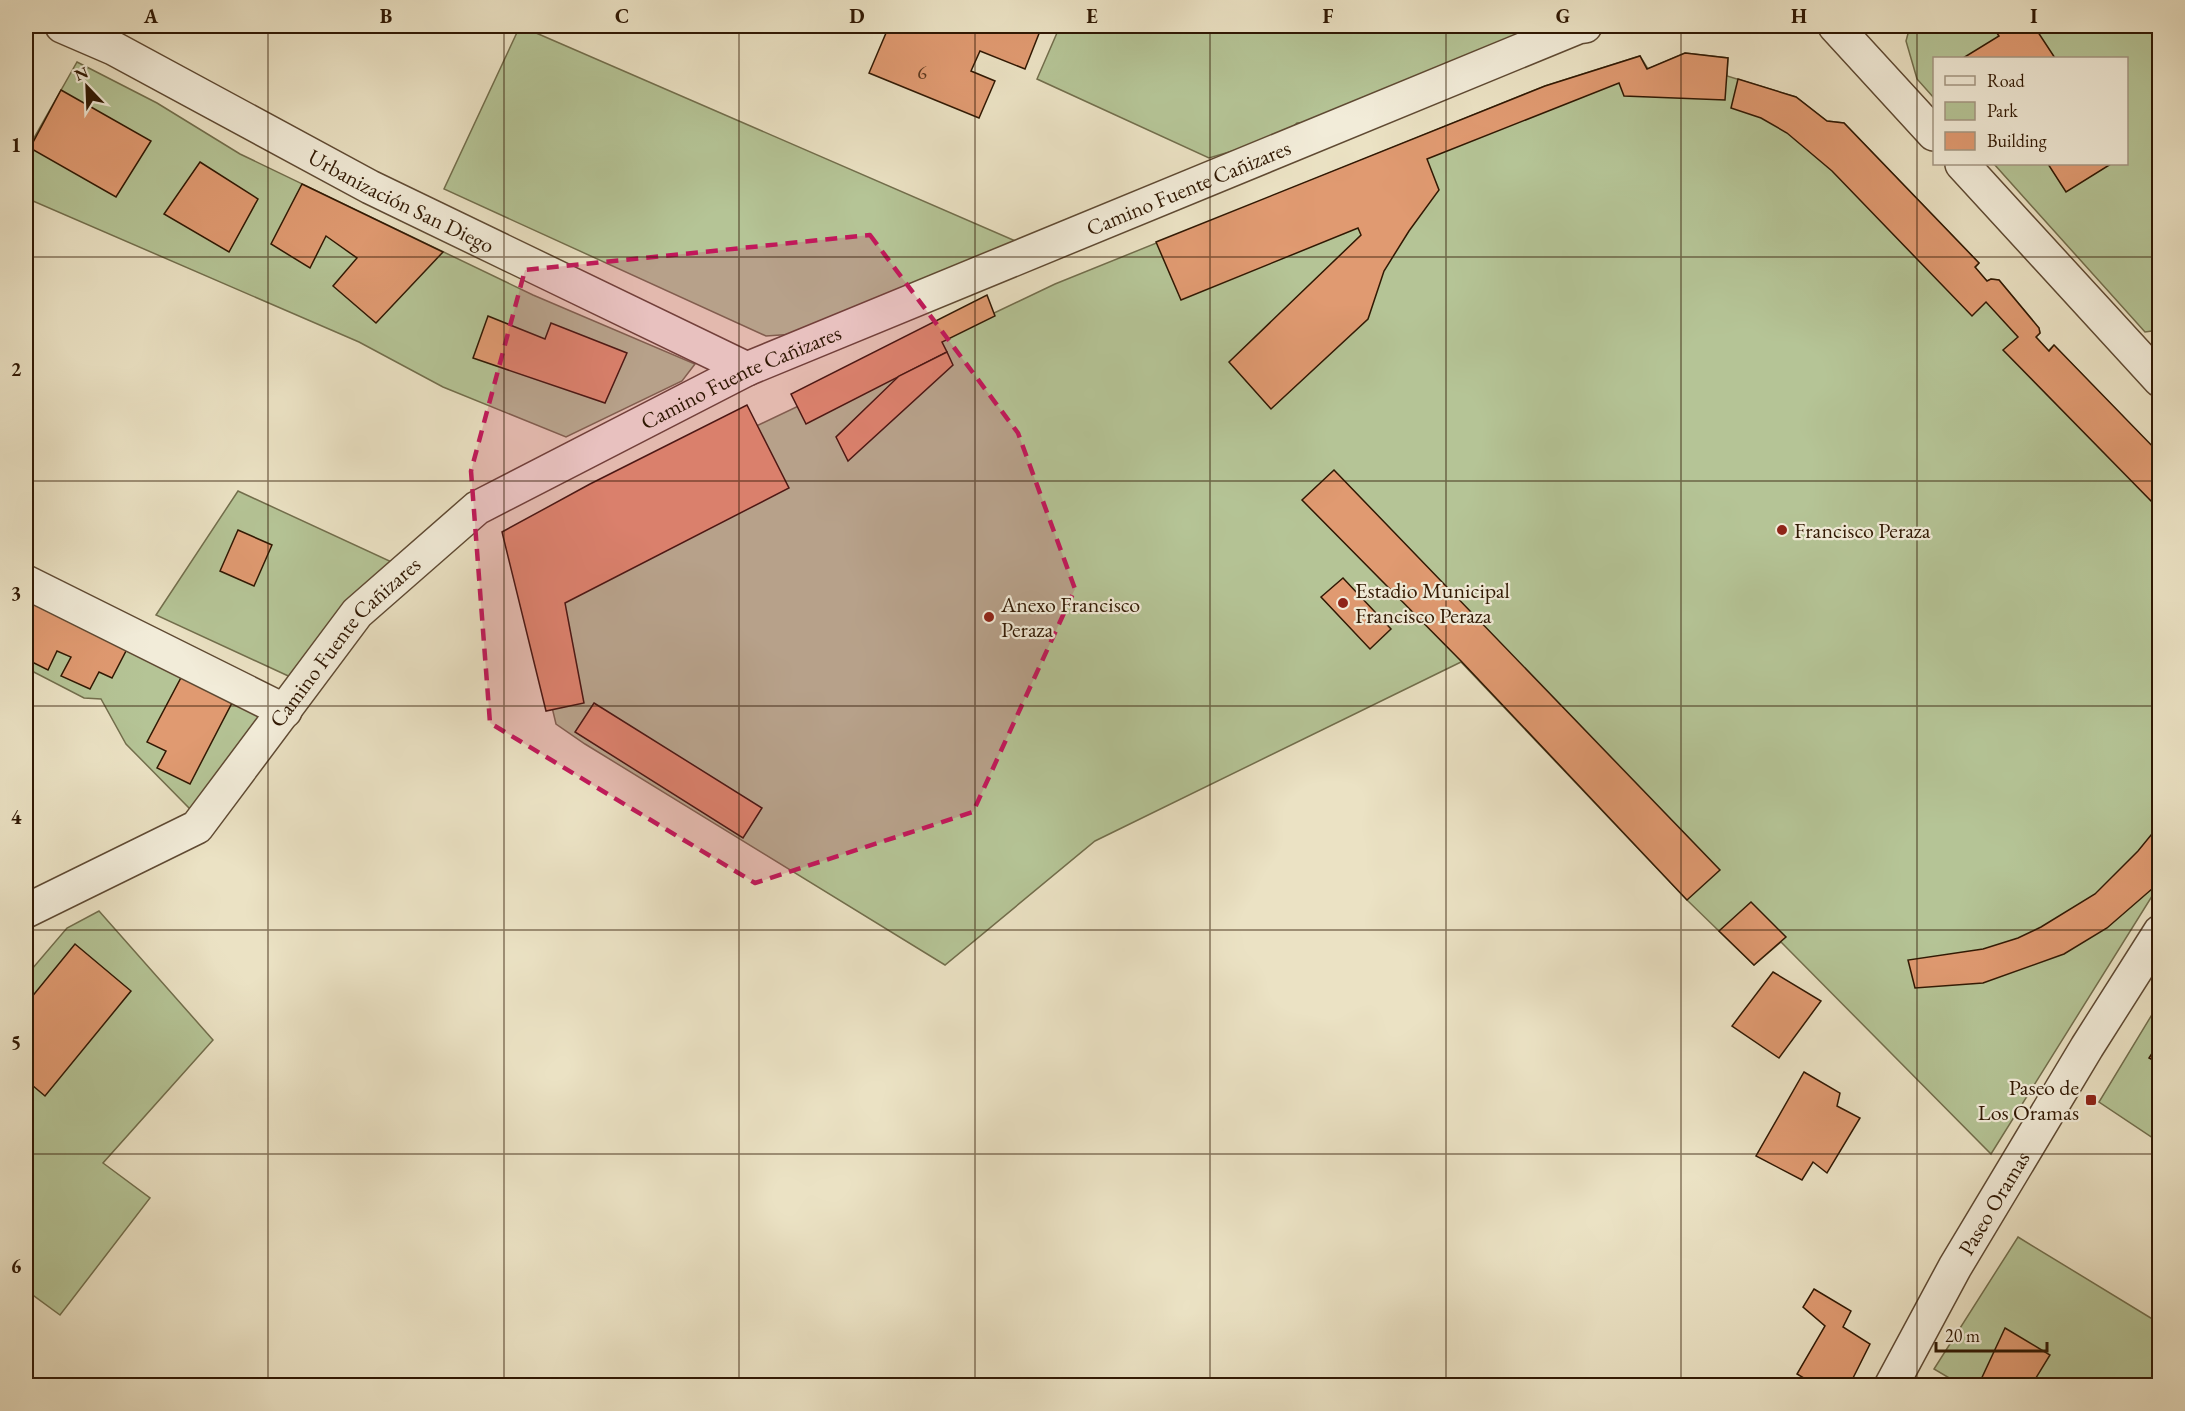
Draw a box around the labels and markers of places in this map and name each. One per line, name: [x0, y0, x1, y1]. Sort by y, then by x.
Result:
place label: Francisco Peraza: [1794, 516, 1931, 545]
marker: Francisco Peraza: [1775, 523, 1789, 537]
place label: Estadio Municipal Francisco Peraza: [1355, 576, 1510, 630]
place label: Anexo Francisco Peraza: [1000, 590, 1140, 644]
marker: Estadio Municipal Francisco Peraza: [1336, 596, 1350, 610]
marker: Anexo Francisco Peraza: [982, 610, 996, 624]
place label: Paseo de Los Oramas: [1978, 1073, 2079, 1127]
marker: Paseo de Los Oramas: [2084, 1093, 2098, 1107]

